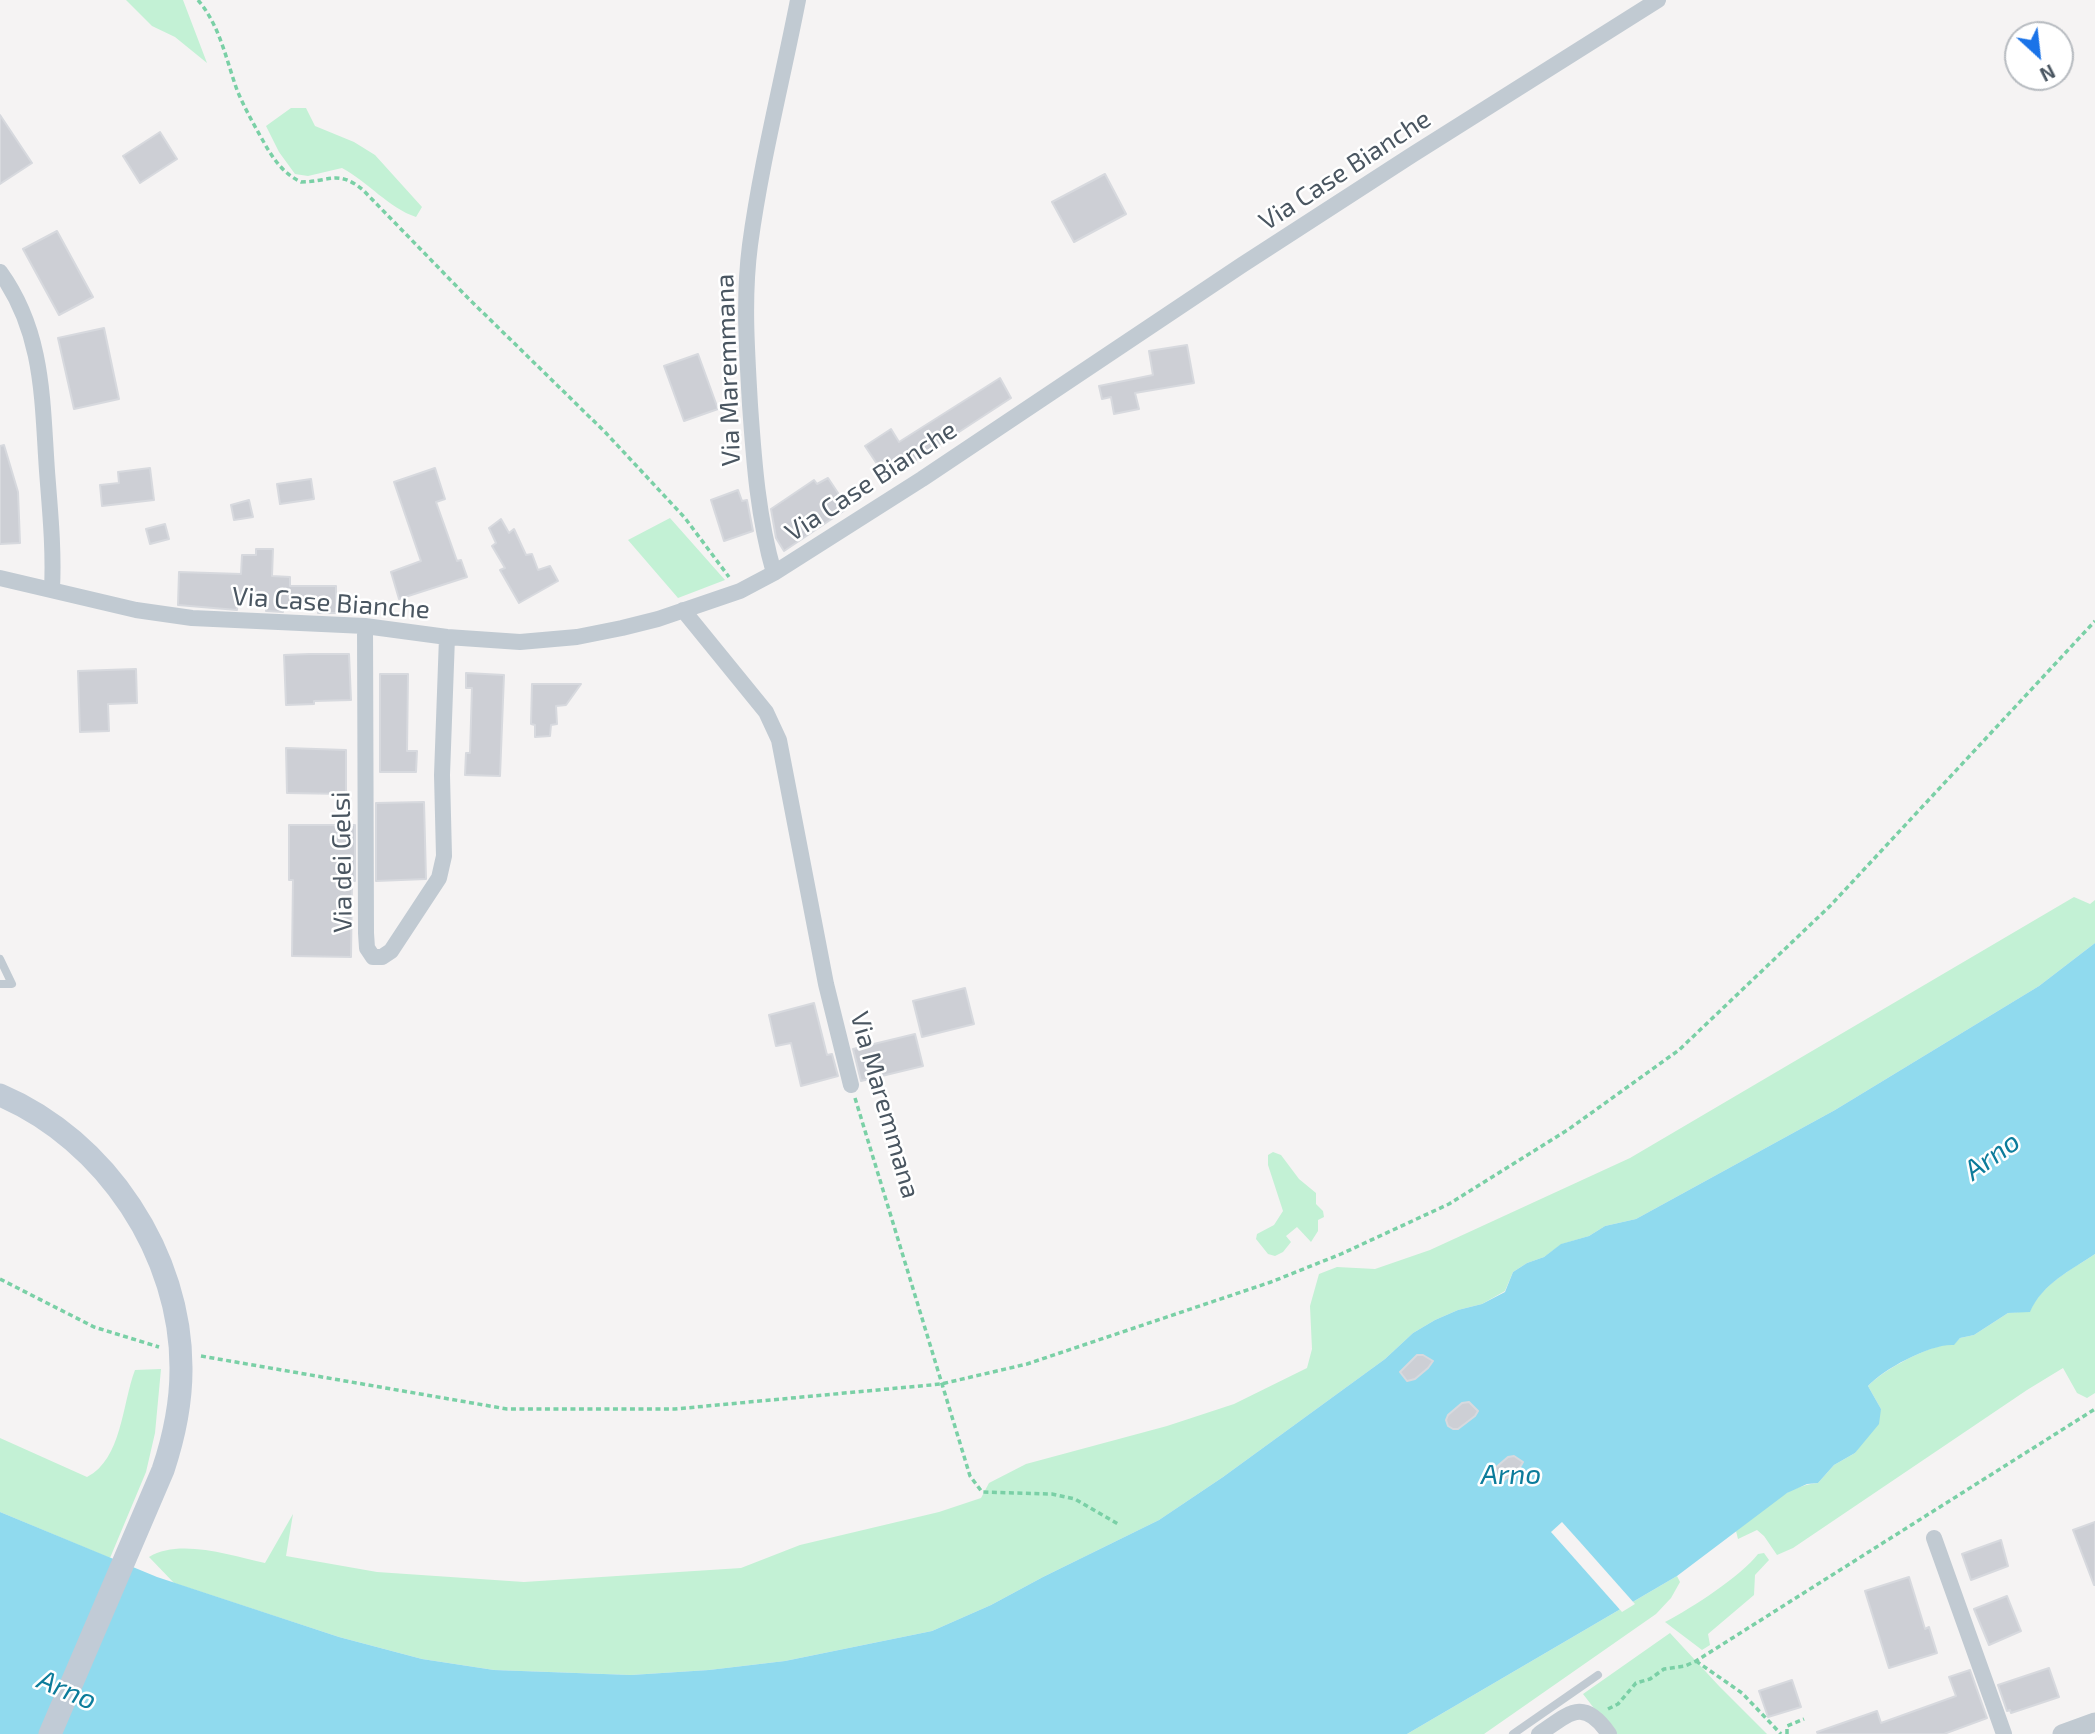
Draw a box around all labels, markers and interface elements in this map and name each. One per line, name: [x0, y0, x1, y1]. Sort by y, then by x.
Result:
north arrow: [2004, 21, 2074, 91]
text: N: [2037, 60, 2059, 87]
street label: Via Case Bianche: [1253, 103, 1437, 237]
street label: Via Maremmana: [709, 273, 747, 467]
street label: Via Case Bianche: [779, 414, 963, 548]
street label: Via Case Bianche: [231, 581, 431, 625]
street label: Via dei Gelsi: [325, 791, 359, 933]
street label: Via Maremmana: [843, 1008, 927, 1202]
water label: Arno: [1958, 1125, 2026, 1187]
water label: Arno: [1481, 1458, 1541, 1492]
water label: Arno: [33, 1663, 101, 1717]

